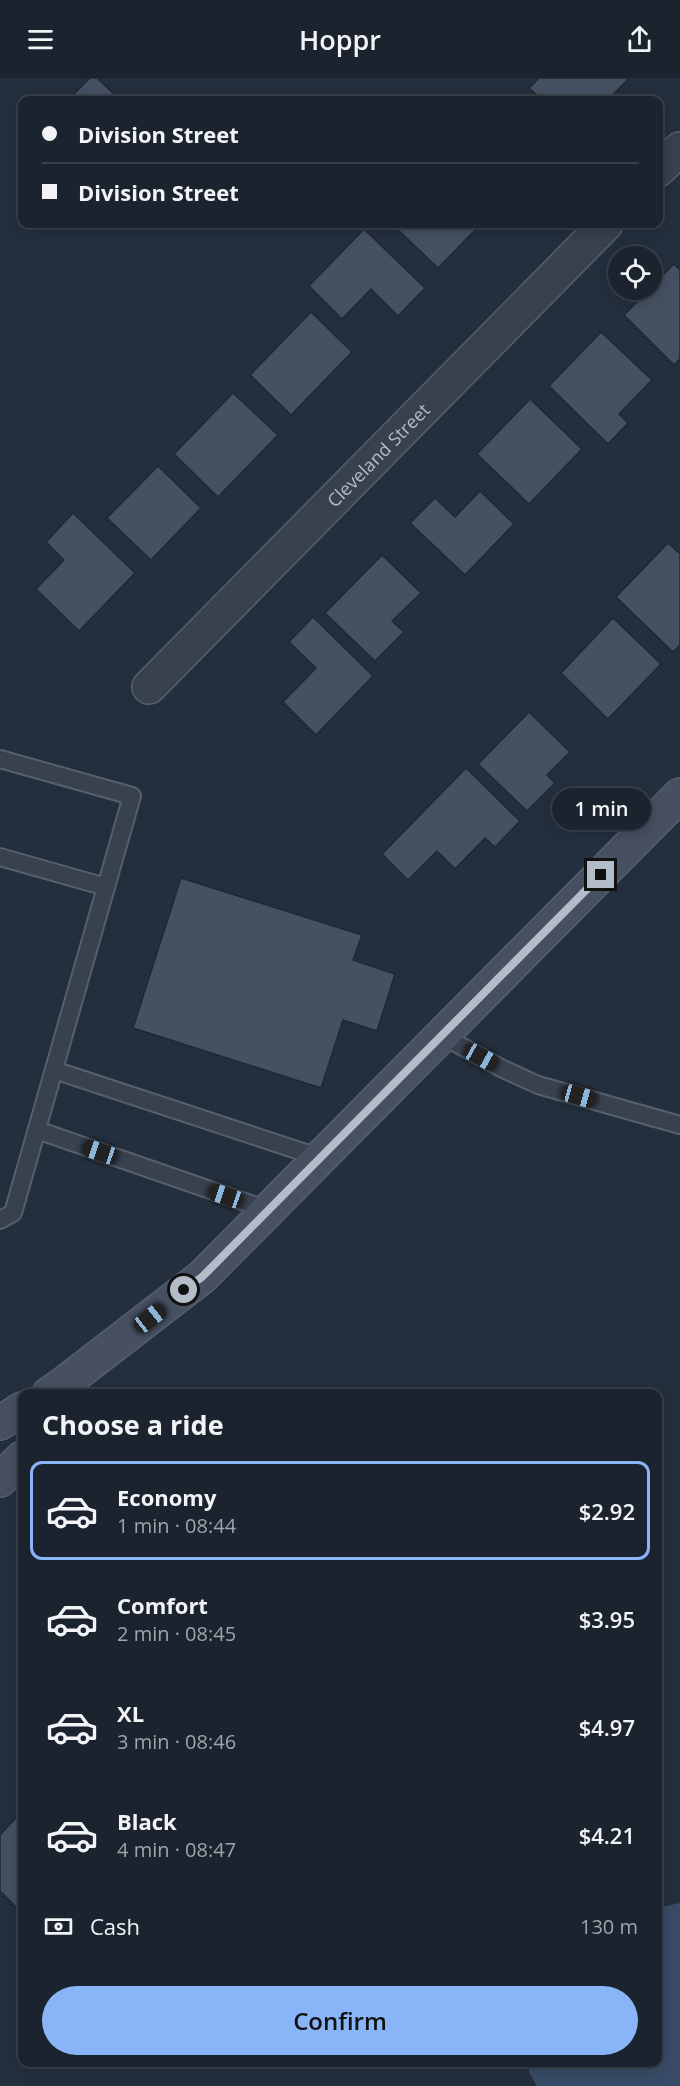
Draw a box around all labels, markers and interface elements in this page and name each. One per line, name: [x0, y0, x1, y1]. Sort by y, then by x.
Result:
text: Hoppr: [299, 21, 381, 58]
icon: menu: [24, 23, 57, 56]
icon: share: [623, 23, 656, 56]
text: Division Street: [78, 119, 239, 149]
text: Division Street: [78, 177, 239, 207]
map controls: [608, 246, 662, 300]
button: locate: [608, 246, 662, 300]
street label: Cleveland Street: [321, 398, 435, 512]
callout: 1 min: [552, 788, 650, 830]
text: 1 min: [575, 795, 629, 822]
route end: [587, 861, 614, 888]
car: [461, 1040, 501, 1074]
car: [559, 1082, 599, 1110]
car: [80, 1138, 120, 1166]
car: [206, 1182, 246, 1210]
route start: [170, 1276, 197, 1303]
car: [130, 1300, 170, 1336]
text: Choose a ride: [42, 1406, 224, 1443]
text: Economy: [117, 1482, 216, 1512]
icon: car: [45, 1484, 99, 1538]
text: $2.92: [579, 1496, 635, 1526]
text: 1 min · 08:44: [117, 1512, 236, 1539]
text: Comfort: [117, 1590, 208, 1620]
icon: car: [45, 1592, 99, 1646]
text: $3.95: [579, 1604, 635, 1634]
text: 2 min · 08:45: [117, 1620, 236, 1647]
text: XL: [117, 1698, 144, 1728]
icon: car: [45, 1700, 99, 1754]
text: $4.97: [579, 1712, 635, 1742]
text: 3 min · 08:46: [117, 1728, 236, 1755]
text: Black: [117, 1806, 177, 1836]
icon: car: [45, 1808, 99, 1862]
text: $4.21: [579, 1820, 635, 1850]
text: 4 min · 08:47: [117, 1836, 236, 1863]
icon: cash: [42, 1910, 75, 1943]
text: Cash: [90, 1911, 140, 1941]
text: 130 m: [580, 1913, 638, 1940]
button: Confirm: [42, 1986, 638, 2055]

